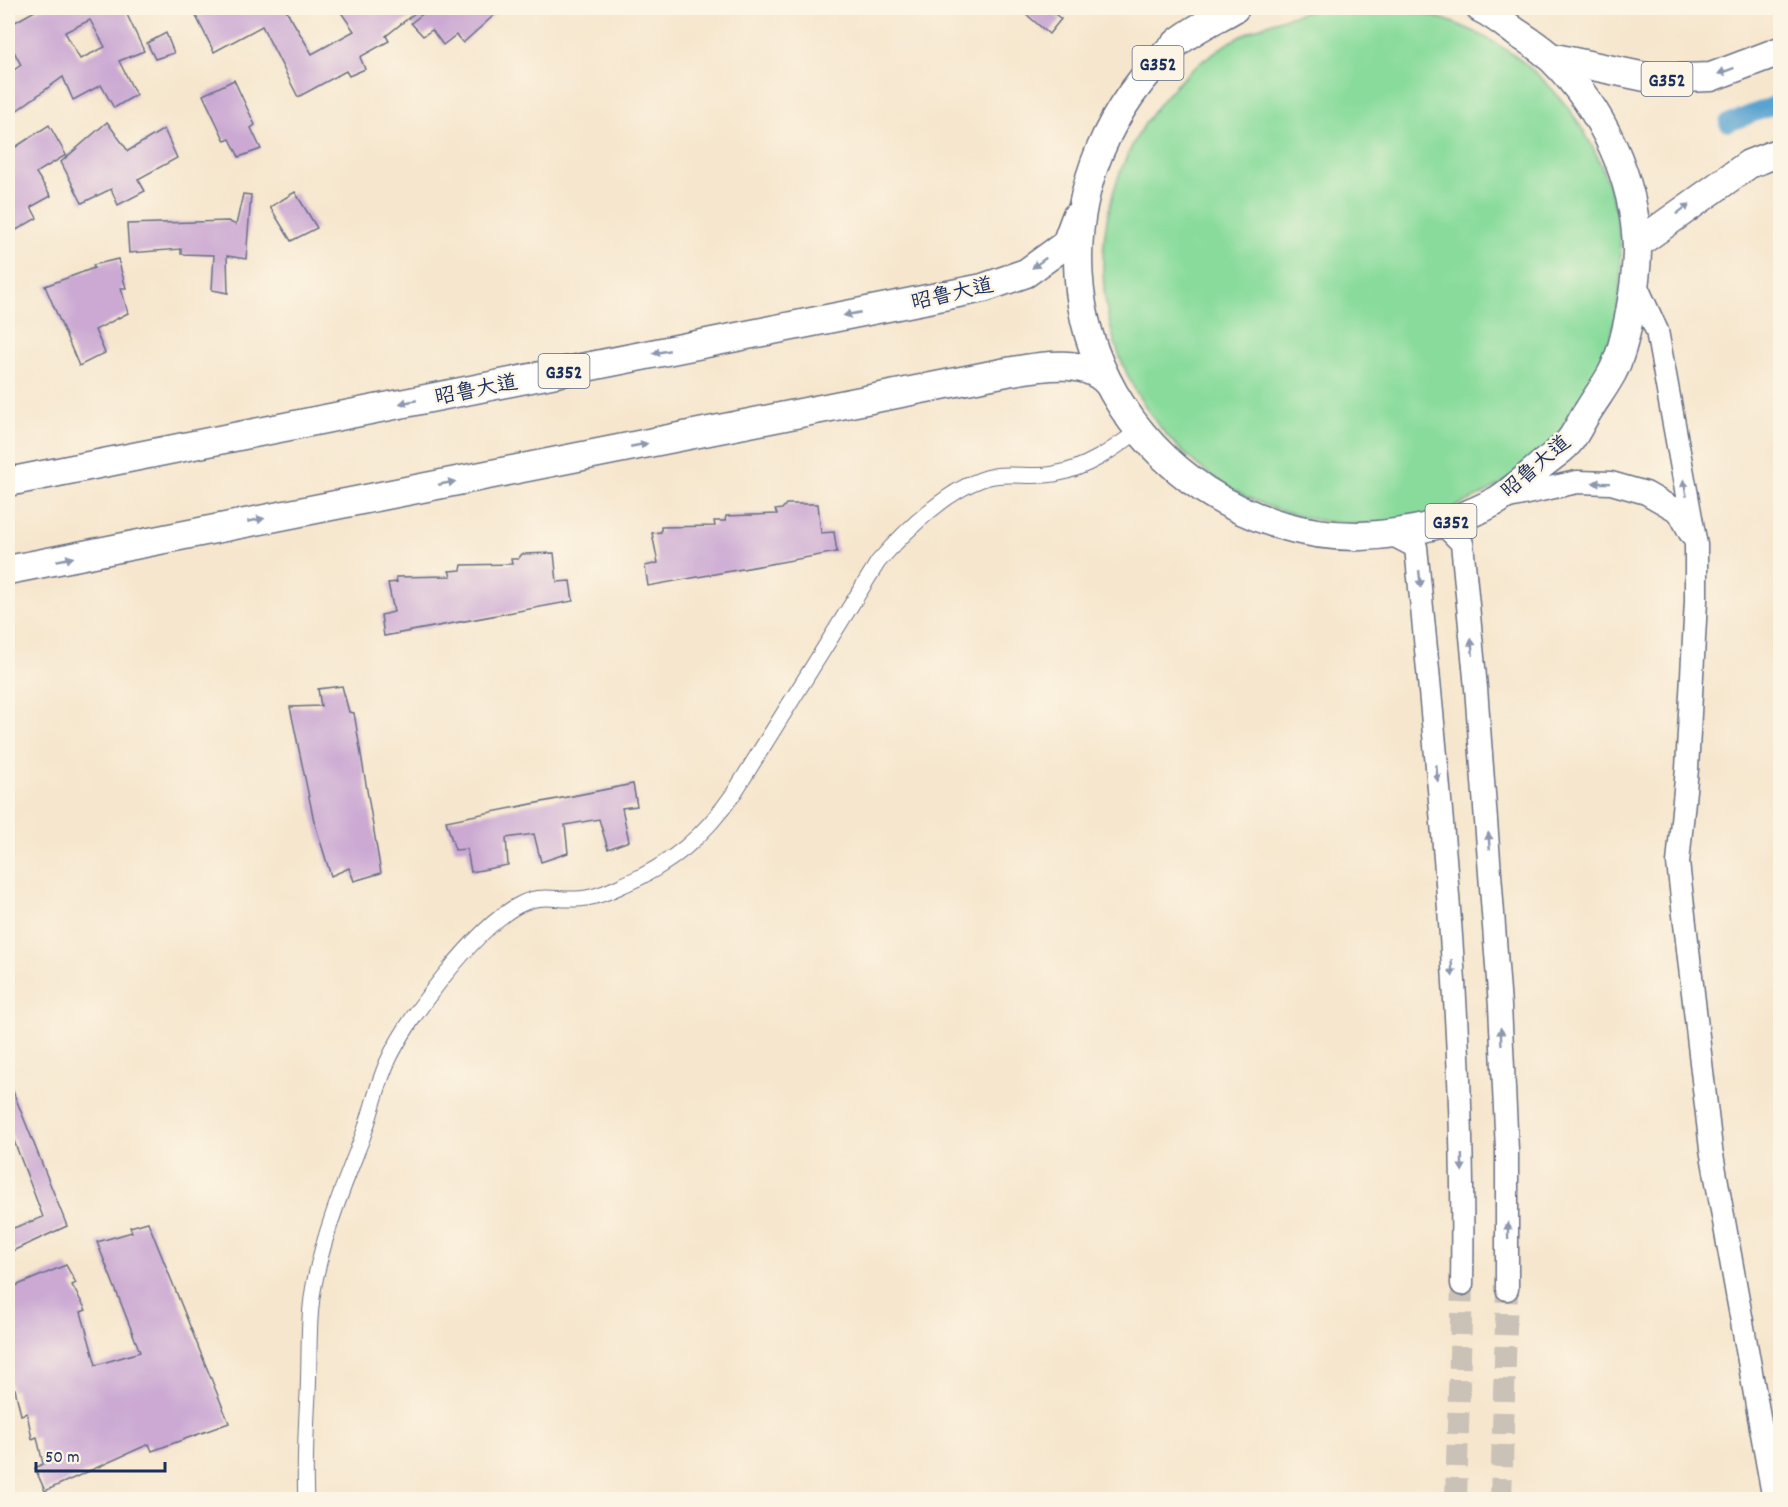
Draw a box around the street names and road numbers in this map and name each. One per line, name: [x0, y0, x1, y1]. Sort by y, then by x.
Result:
road number: G352: [1132, 46, 1184, 80]
road number: G352: [1642, 62, 1692, 96]
street label: 昭鲁大道: [908, 272, 997, 320]
road number: G352: [538, 354, 590, 388]
street label: 昭鲁大道: [432, 369, 521, 415]
street label: 昭鲁大道: [1495, 429, 1579, 507]
road number: G352: [1426, 504, 1476, 538]

